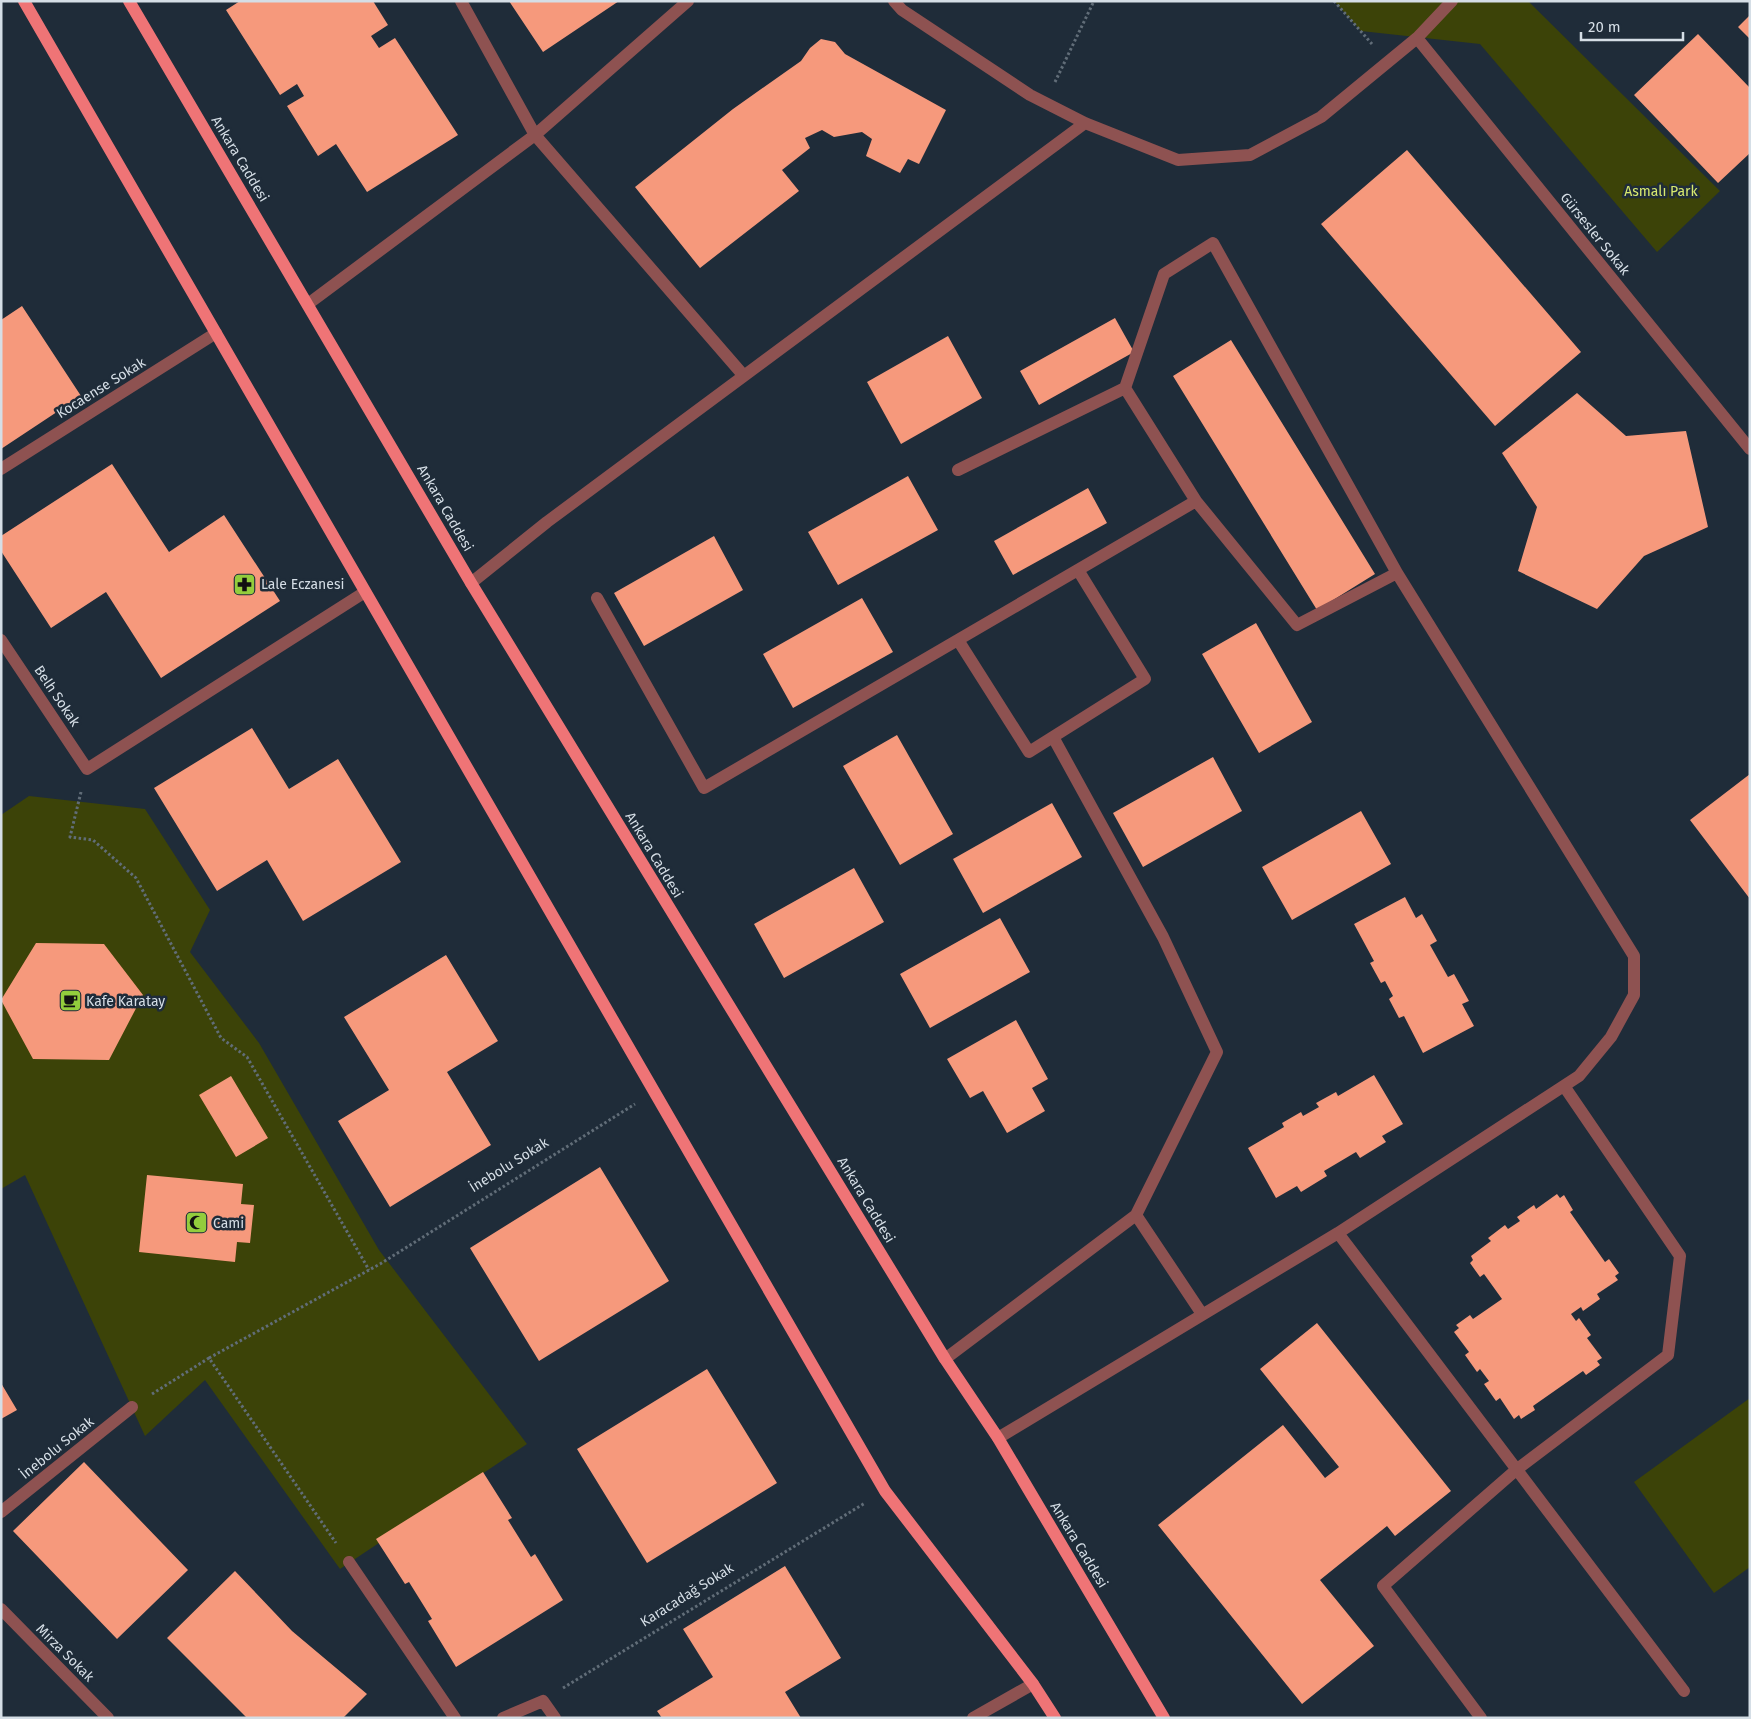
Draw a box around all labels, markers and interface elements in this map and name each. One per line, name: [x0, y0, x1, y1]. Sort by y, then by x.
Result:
scale bar: [1581, 10, 1684, 42]
text: 20 m: [1588, 18, 1621, 36]
street label: Ankara Caddesi: [208, 113, 272, 205]
park label: Asmalı Park: [1624, 183, 1698, 200]
street label: Gürsesler Sokak: [1557, 189, 1634, 279]
street label: Kocaense Sokak: [53, 353, 149, 422]
street label: Ankara Caddesi: [413, 462, 477, 554]
pharmacy icon: Lale Eczanesi: [233, 572, 257, 596]
place label: Lale Eczanesi: [261, 576, 344, 593]
street label: Belh Sokak: [30, 662, 84, 730]
street label: Ankara Caddesi: [622, 809, 686, 901]
cafe icon: Kafe Karatay: [58, 989, 82, 1013]
place label: Kafe Karatay: [86, 993, 165, 1010]
street label: İnebolu Sokak: [466, 1133, 552, 1196]
street label: Ankara Caddesi: [834, 1154, 898, 1246]
mosque icon: Cami: [185, 1211, 209, 1235]
place label: Cami: [213, 1215, 244, 1232]
street label: İnebolu Sokak: [16, 1412, 98, 1483]
street label: Ankara Caddesi: [1047, 1499, 1111, 1591]
street label: Karacadağ Sokak: [637, 1559, 738, 1631]
street label: Mirza Sokak: [33, 1621, 98, 1686]

